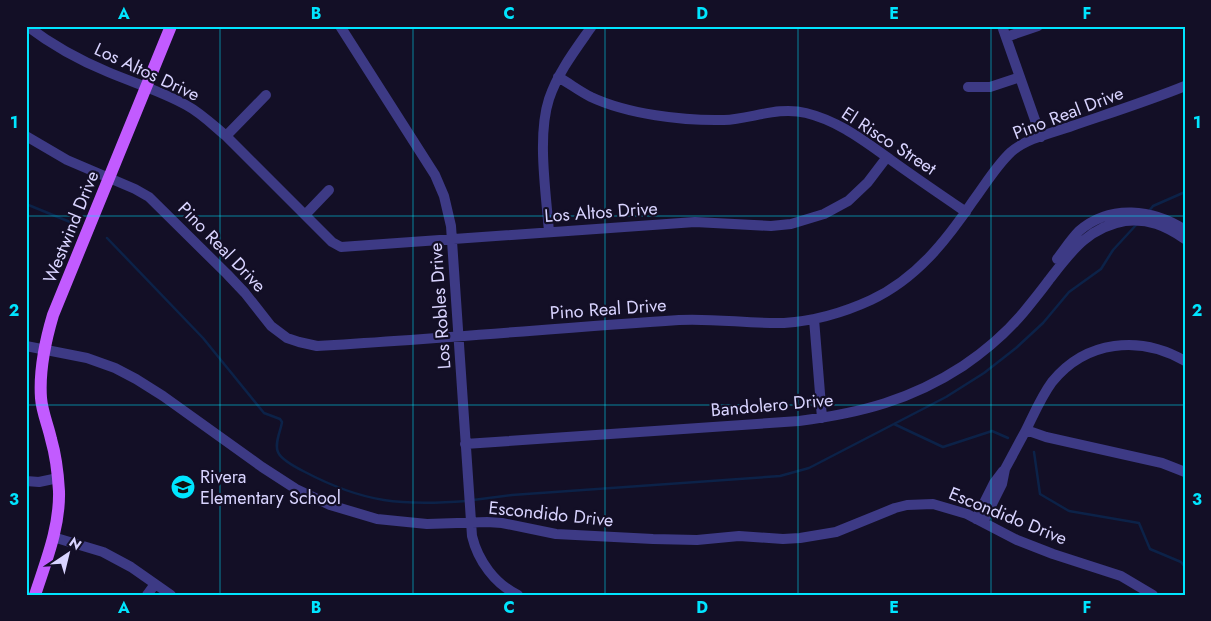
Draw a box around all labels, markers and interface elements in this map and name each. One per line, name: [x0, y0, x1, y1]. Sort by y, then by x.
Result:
text: A: [117, 2, 130, 25]
text: B: [311, 2, 321, 25]
text: C: [503, 2, 515, 25]
text: D: [696, 2, 708, 25]
text: E: [889, 2, 899, 25]
text: F: [1083, 2, 1091, 25]
street label: Los Altos Drive: [90, 36, 204, 108]
street label: Pino Real Drive: [1009, 80, 1127, 146]
street label: El Risco Street: [837, 101, 942, 182]
text: 1: [10, 111, 18, 134]
text: 1: [1193, 111, 1201, 134]
street label: Westwind Drive: [37, 167, 105, 287]
street label: Los Altos Drive: [544, 195, 658, 229]
street label: Pino Real Drive: [172, 196, 272, 298]
street label: Los Robles Drive: [423, 242, 457, 370]
street label: Pino Real Drive: [549, 292, 667, 326]
text: 2: [9, 299, 19, 322]
text: 2: [1192, 299, 1202, 322]
street label: Bandolero Drive: [710, 387, 834, 423]
place label: Rivera Elementary School: [200, 464, 341, 511]
school or university icon: Rivera Elementary School: [170, 474, 196, 500]
street label: Escondido Drive: [945, 480, 1071, 552]
text: 3: [9, 488, 19, 511]
text: 3: [1192, 488, 1202, 511]
street label: Escondido Drive: [487, 495, 615, 533]
north arrow: [42, 528, 92, 578]
text: N: [65, 532, 86, 555]
text: A: [117, 596, 130, 619]
text: B: [311, 596, 321, 619]
text: C: [503, 596, 515, 619]
text: D: [696, 596, 708, 619]
text: E: [889, 596, 899, 619]
text: F: [1083, 596, 1091, 619]

